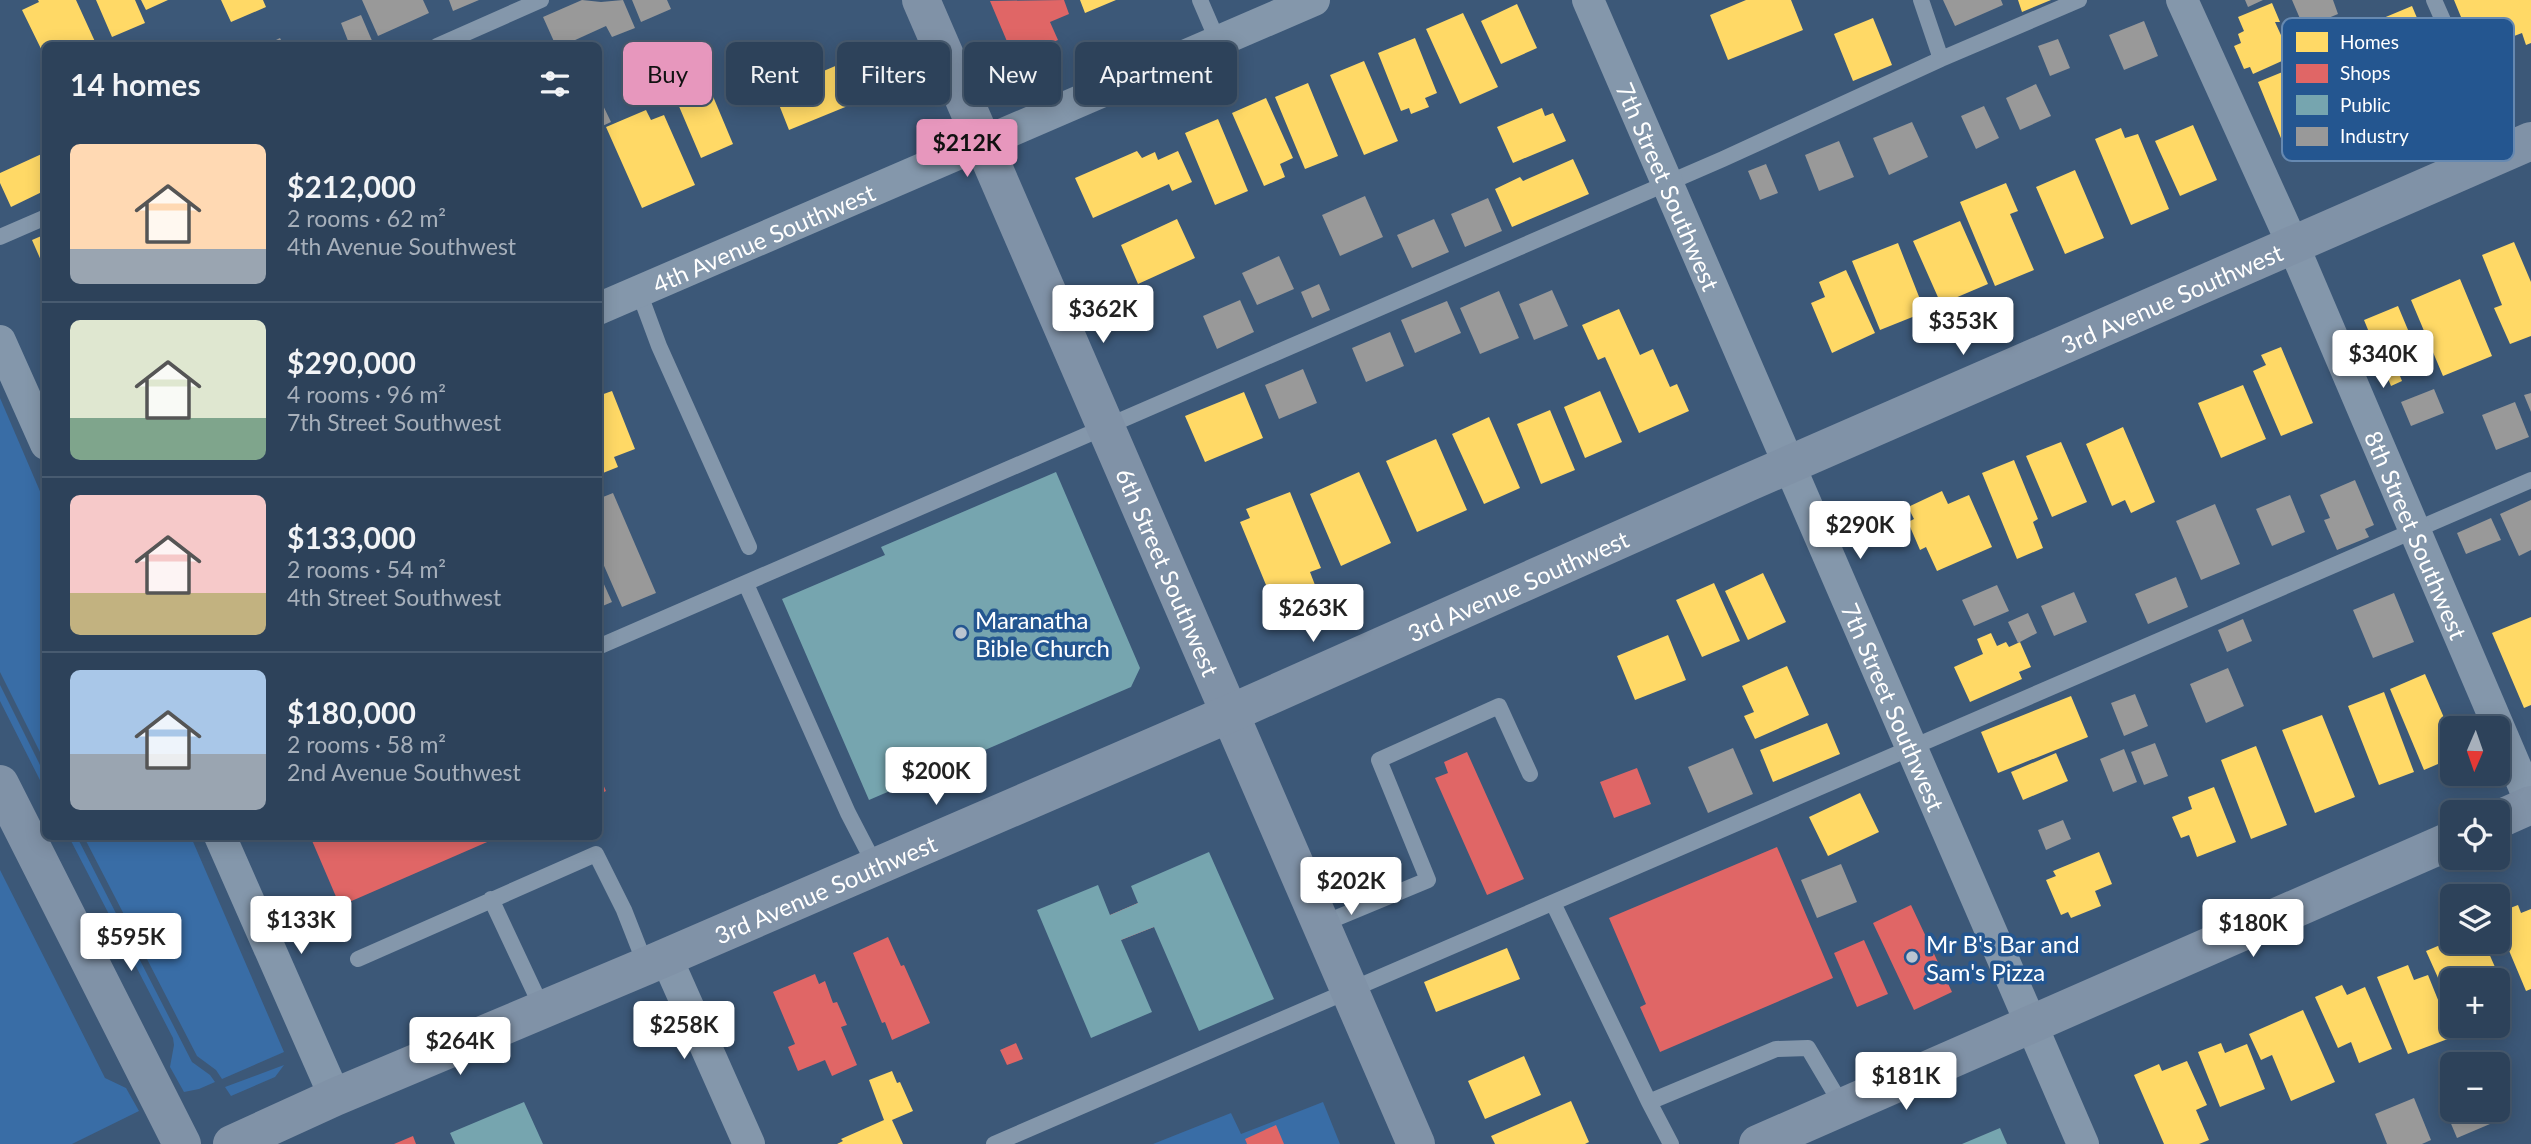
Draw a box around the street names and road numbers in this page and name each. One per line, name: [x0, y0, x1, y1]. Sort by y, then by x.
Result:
street label: 7th Street Southwest: [1611, 78, 1727, 295]
street label: 4th Avenue Southwest: [648, 177, 879, 298]
street label: 3rd Avenue Southwest: [2056, 237, 2287, 359]
street label: 8th Street Southwest: [2359, 426, 2474, 644]
street label: 6th Street Southwest: [1111, 463, 1226, 681]
street label: 3rd Avenue Southwest: [1403, 523, 1633, 647]
street label: 7th Street Southwest: [1836, 598, 1952, 815]
street label: 3rd Avenue Southwest: [710, 828, 941, 949]

